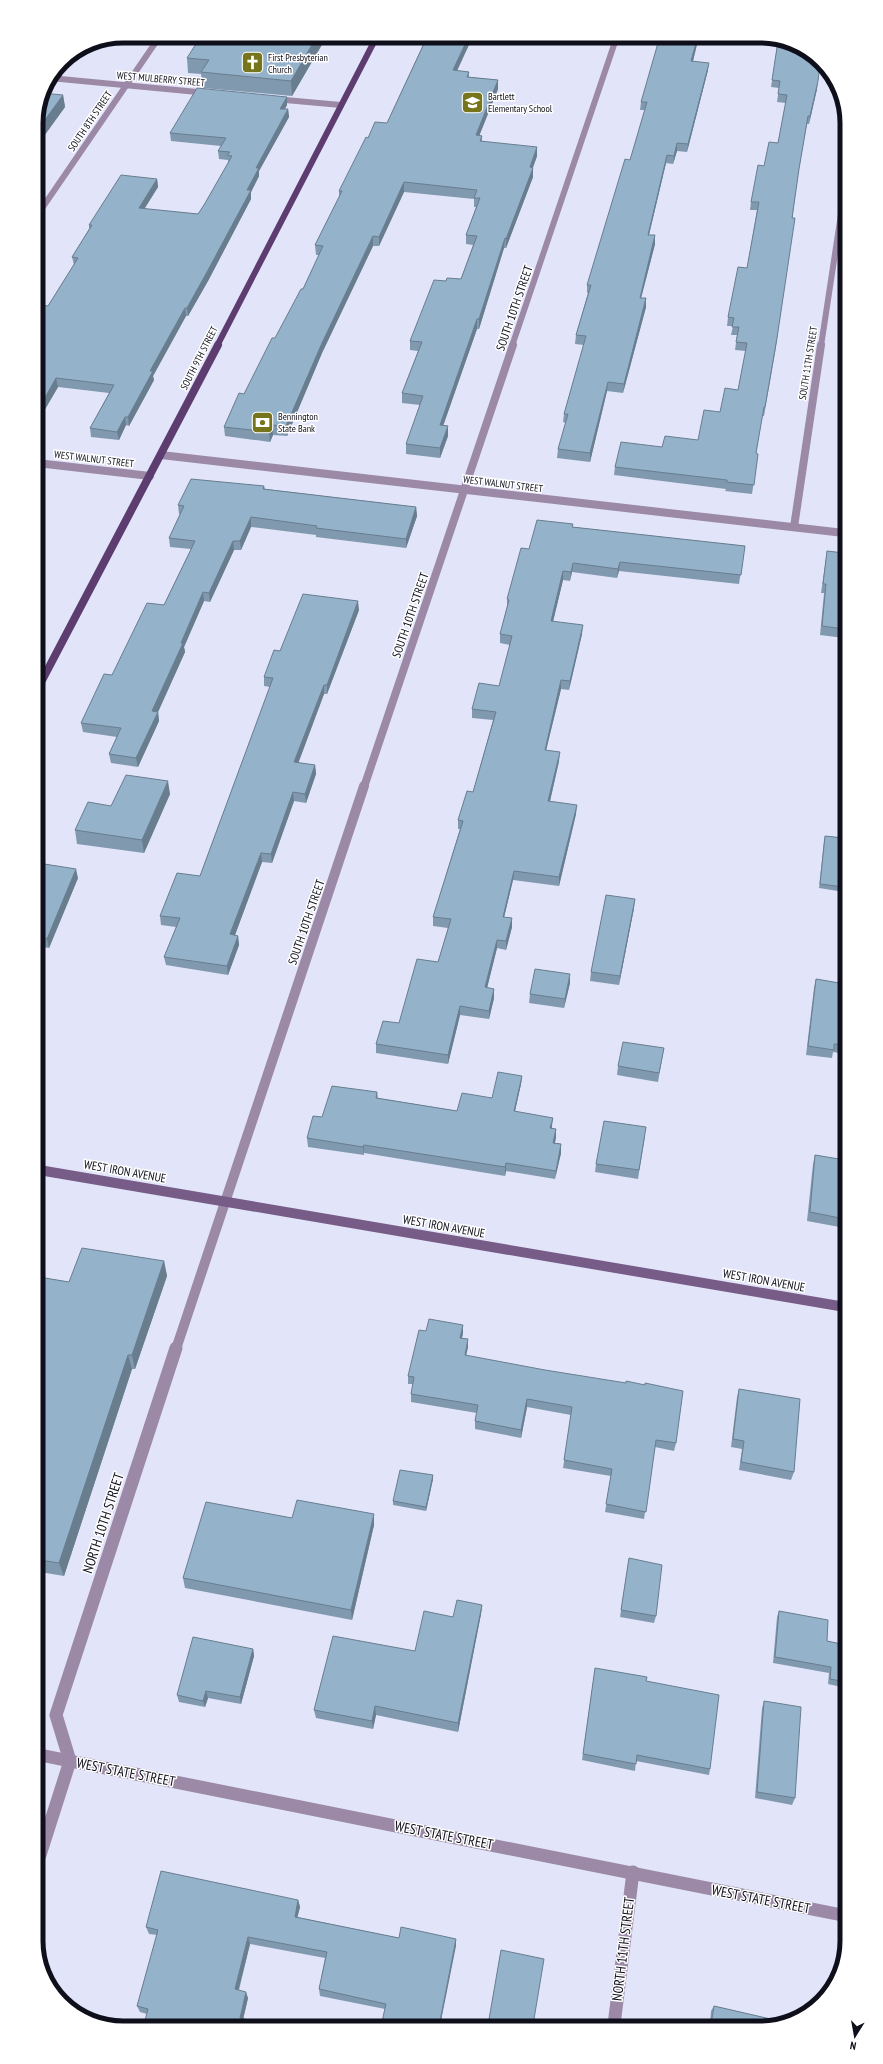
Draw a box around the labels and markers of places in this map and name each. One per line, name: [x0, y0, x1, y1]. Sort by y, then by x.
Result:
church icon: First Presbyterian Church: [240, 50, 266, 76]
place label: First Presbyterian Church: [268, 51, 328, 76]
school or university icon: Bartlett Elementary School: [459, 89, 485, 115]
place label: Bartlett Elementary School: [488, 90, 553, 115]
bank icon: Bennington State Bank: [249, 409, 275, 435]
place label: Bennington State Bank: [278, 410, 318, 435]

